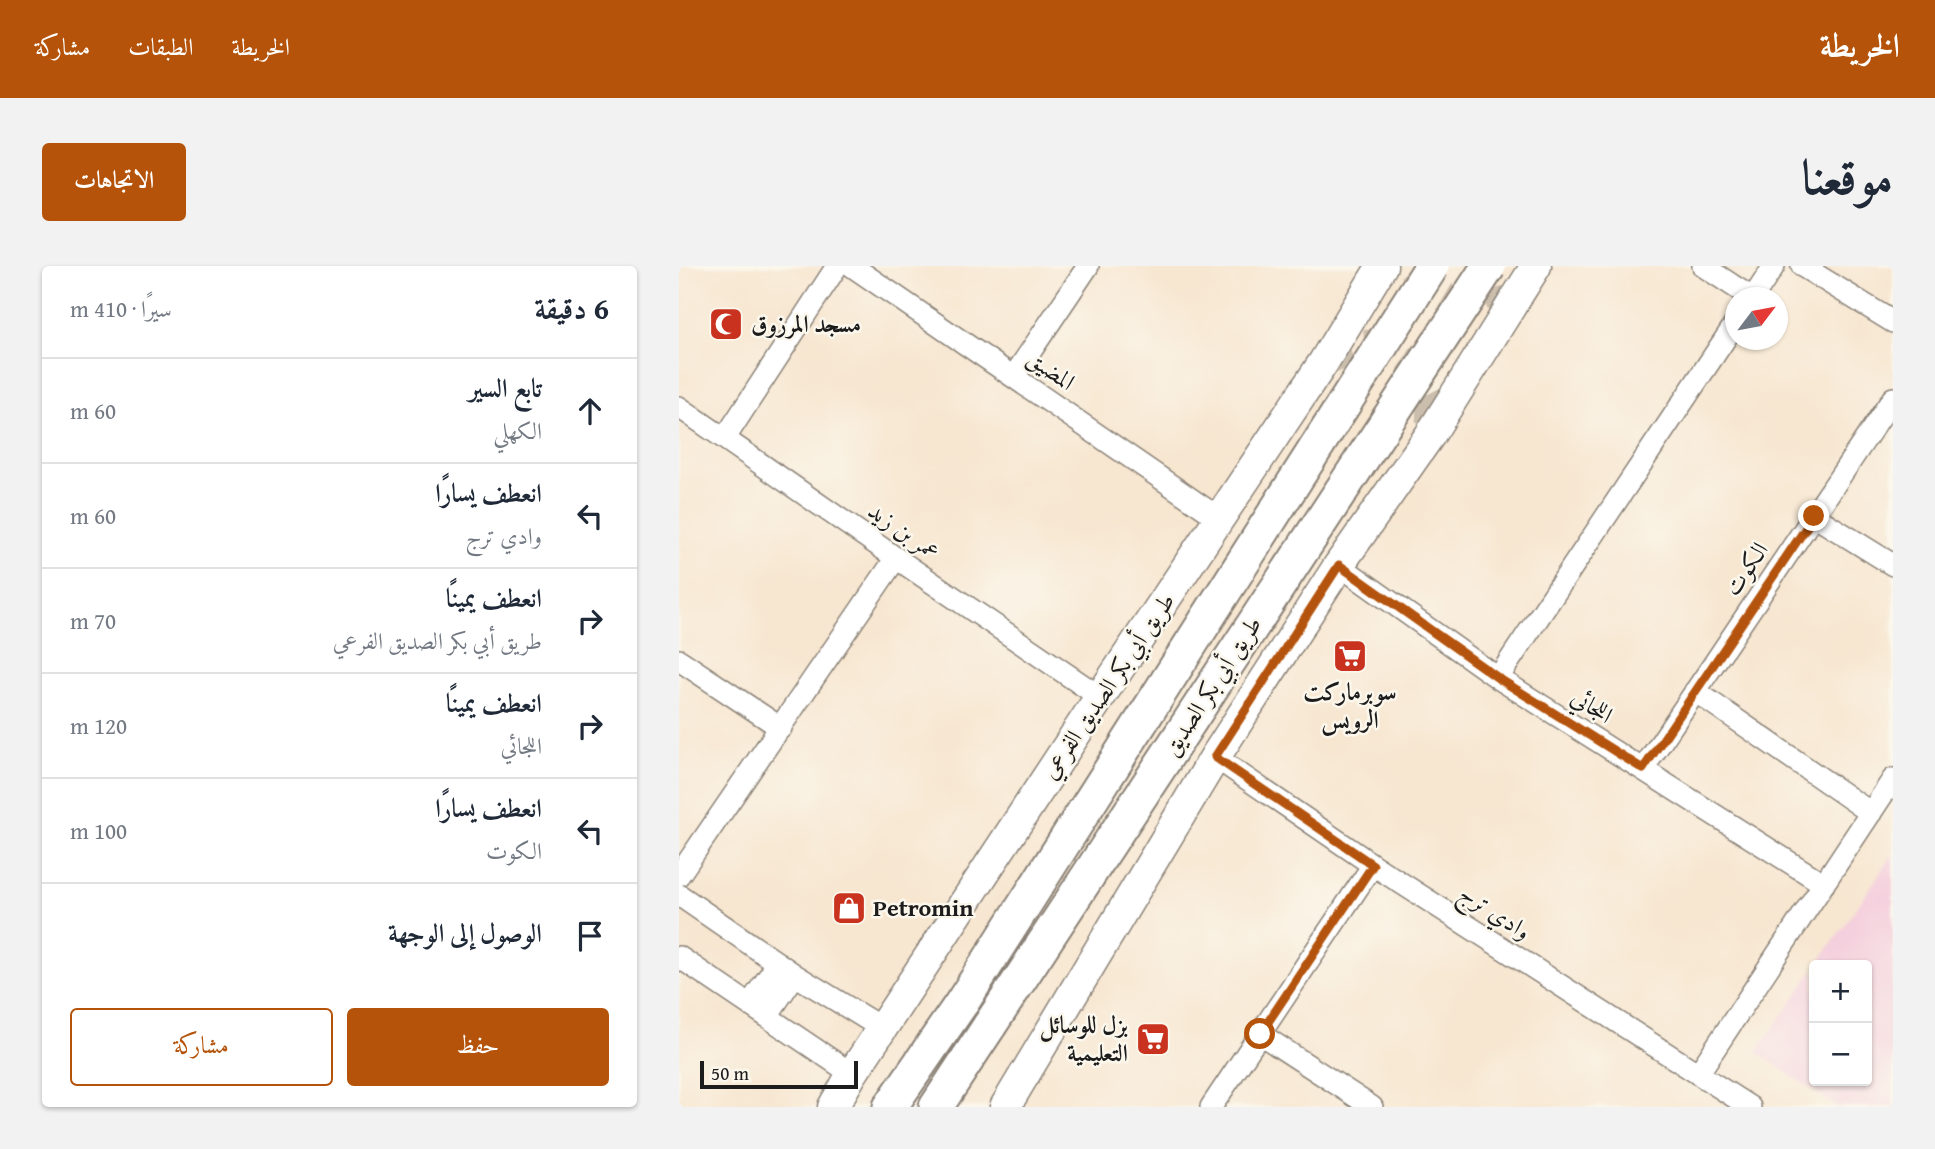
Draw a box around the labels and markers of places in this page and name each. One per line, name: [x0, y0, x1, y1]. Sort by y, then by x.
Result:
mosque icon: مسجد المرزوق: [707, 305, 745, 343]
place label: مسجد المرزوق: [751, 306, 861, 341]
supermarket icon: سوبرماركت الرويس: [1331, 637, 1369, 675]
place label: سوبرماركت الرويس: [1303, 674, 1397, 737]
shop icon: Petromin: [830, 889, 868, 927]
place label: Petromin: [873, 890, 973, 925]
place label: بزل للوسائل التعليمية: [1040, 1007, 1129, 1070]
supermarket icon: بزل للوسائل التعليمية: [1134, 1020, 1172, 1058]

